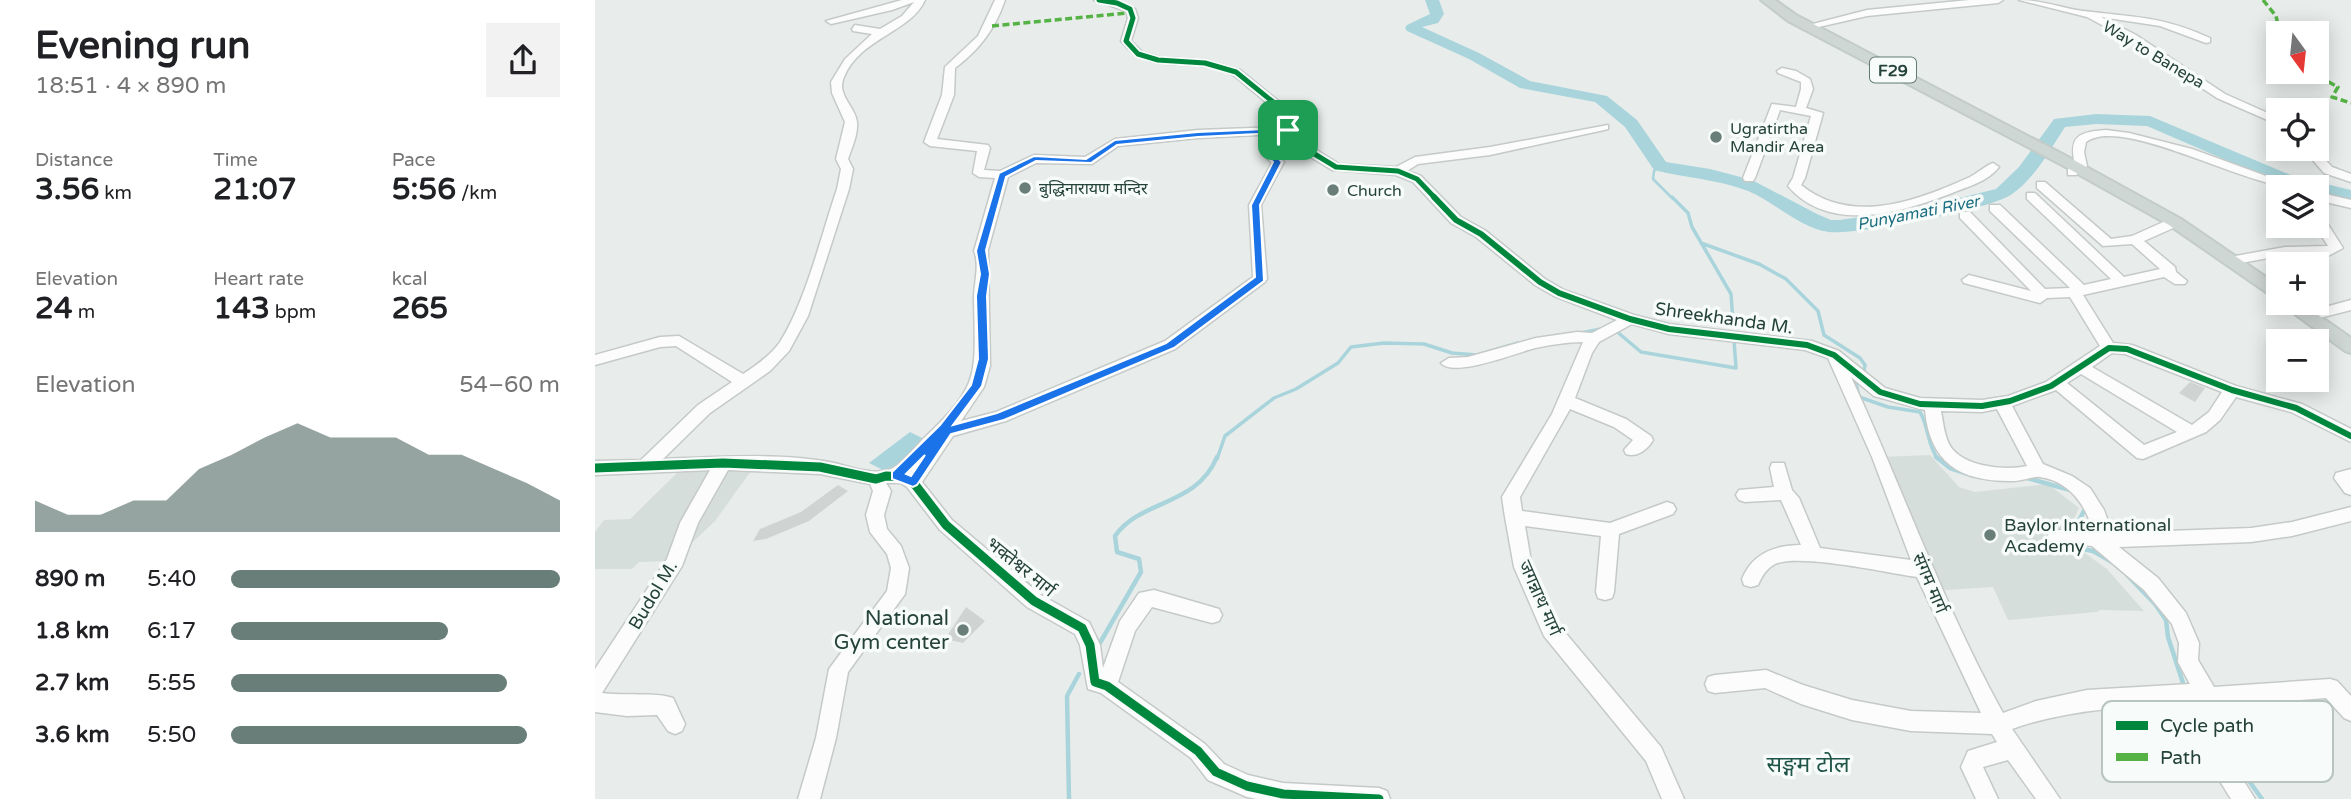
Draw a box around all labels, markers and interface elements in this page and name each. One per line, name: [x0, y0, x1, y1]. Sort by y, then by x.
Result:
street label: Way to Banepa: [2099, 17, 2208, 93]
north arrow: [2266, 21, 2329, 84]
map controls: [2266, 21, 2329, 392]
text: Evening run: [35, 23, 250, 69]
button: share: [486, 23, 560, 97]
road number: F29: [1870, 58, 1916, 82]
text: 18:51 · 4 × 890 m: [35, 72, 226, 100]
button: locate: [2266, 98, 2329, 161]
pin: [1258, 100, 1318, 160]
icon: arrive: [1269, 111, 1307, 149]
place label: Ugratirtha Mandir Area: [1730, 119, 1824, 157]
marker: Ugratirtha Mandir Area: [1708, 129, 1724, 145]
text: Distance: [35, 149, 113, 171]
text: Time: [213, 149, 258, 171]
text: Pace: [392, 149, 435, 171]
text: 3.56: [35, 171, 99, 208]
text: 21:07: [213, 171, 297, 208]
text: 5:56: [392, 171, 456, 208]
button: layers: [2266, 175, 2329, 238]
place label: बुद्धिनारायण मन्दिर: [1039, 179, 1148, 199]
marker: बुद्धिनारायण मन्दिर: [1017, 180, 1033, 196]
place label: Church: [1347, 181, 1402, 201]
text: km: [99, 182, 132, 204]
text: /km: [456, 182, 497, 204]
marker: Church: [1325, 182, 1341, 198]
water label: Punyamati River: [1855, 191, 1983, 235]
button: +: [2266, 252, 2329, 315]
text: Elevation: [35, 268, 118, 290]
text: Heart rate: [213, 268, 304, 290]
text: kcal: [392, 268, 427, 290]
text: 24: [35, 290, 73, 327]
text: 143: [213, 290, 270, 327]
text: 265: [392, 290, 448, 327]
street label: Shreekhanda M.: [1654, 297, 1794, 339]
text: m: [73, 301, 95, 323]
text: bpm: [270, 301, 316, 323]
button: −: [2266, 329, 2329, 392]
text: Elevation: [35, 371, 136, 399]
text: 54–60 m: [459, 371, 560, 399]
place label: Baylor International Academy: [2004, 514, 2171, 557]
marker: Baylor International Academy: [1982, 527, 1998, 543]
street label: भक्तेश्वर मार्ग: [982, 532, 1061, 602]
street label: संगम मार्ग: [1908, 550, 1953, 617]
street label: Budol M.: [624, 556, 682, 634]
street label: जगन्नाथ मार्ग: [1514, 557, 1567, 640]
text: 890 m: [35, 565, 105, 593]
text: 5:40: [147, 565, 196, 593]
place label: National Gym center: [834, 606, 949, 655]
text: 1.8 km: [35, 617, 109, 645]
text: 6:17: [147, 617, 196, 645]
marker: National Gym center: [955, 622, 971, 638]
text: 2.7 km: [35, 669, 109, 697]
text: 5:55: [147, 669, 196, 697]
legend: [2102, 701, 2333, 782]
text: Cycle path: [2160, 715, 2254, 737]
text: 3.6 km: [35, 721, 110, 749]
text: 5:50: [147, 721, 196, 749]
text: Path: [2160, 747, 2202, 769]
district label: सङ्गम टोल: [1767, 751, 1850, 779]

